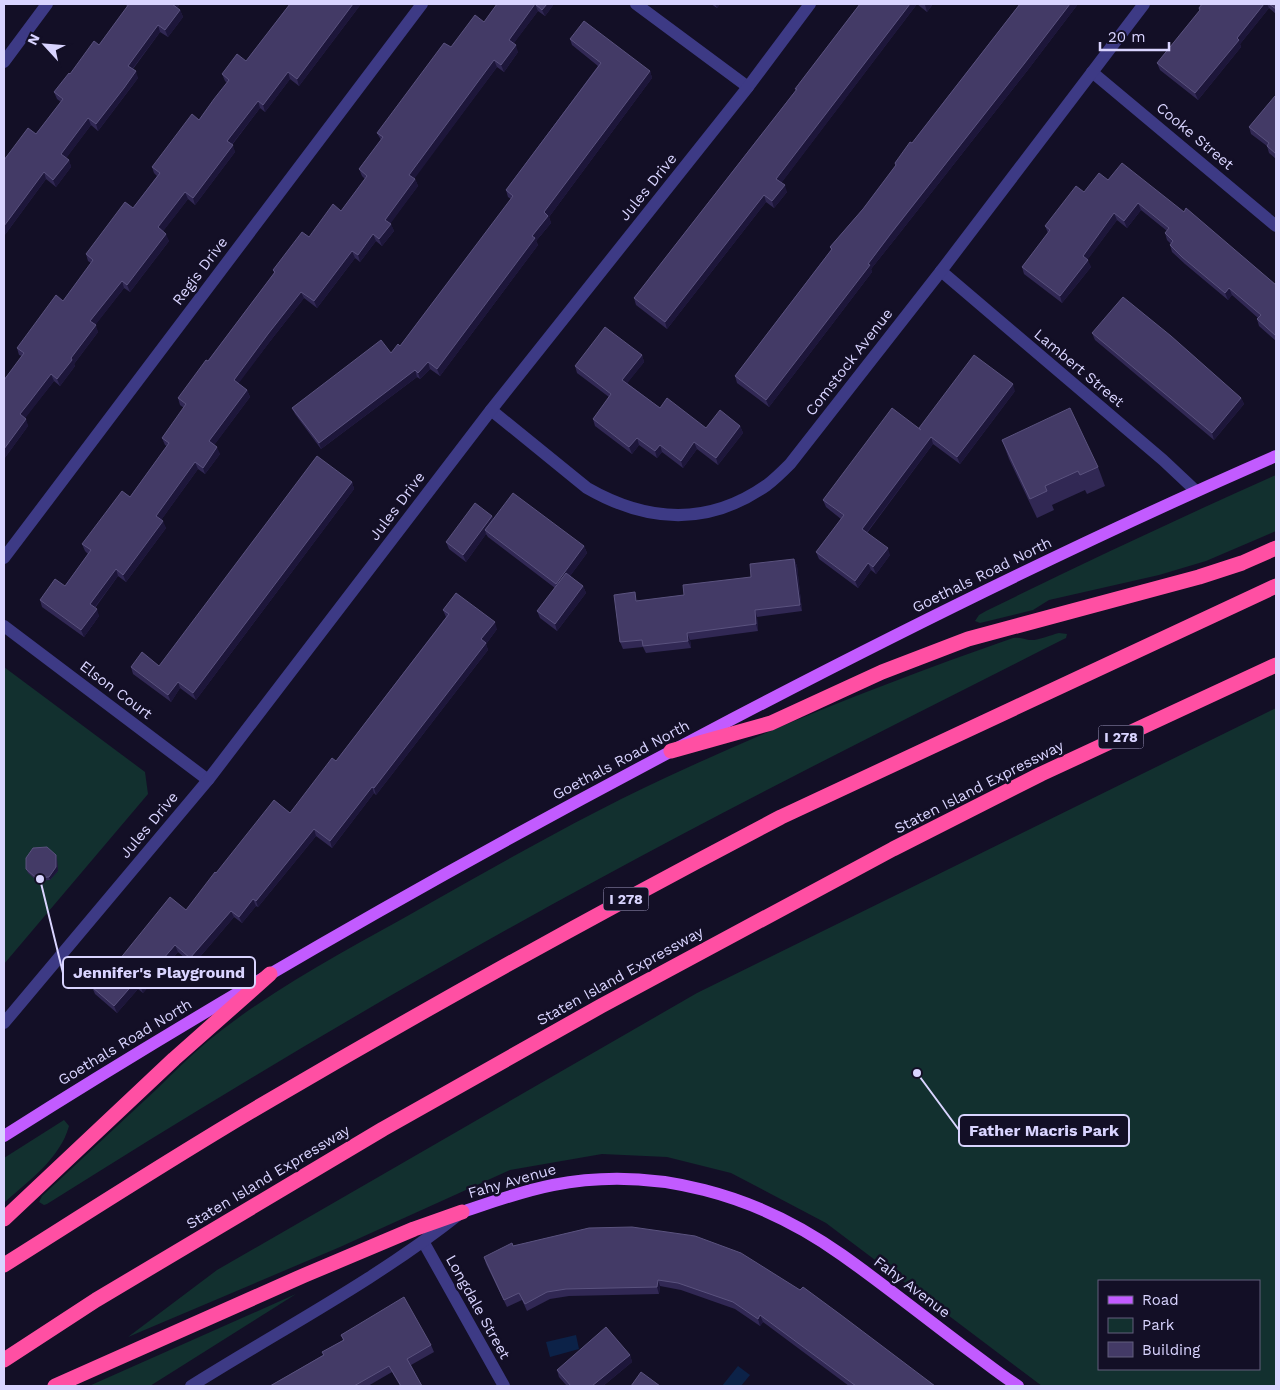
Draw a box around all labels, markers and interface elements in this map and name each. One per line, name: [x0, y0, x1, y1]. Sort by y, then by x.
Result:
north arrow: [20, 20, 70, 70]
scale bar: [1100, 20, 1169, 52]
text: 20 m: [1108, 28, 1146, 46]
text: N: [24, 31, 43, 47]
street label: Cooke Street: [1153, 98, 1238, 174]
street label: Jules Drive: [615, 150, 681, 224]
street label: Regis Drive: [169, 233, 231, 309]
street label: Comstock Avenue: [802, 305, 896, 419]
street label: Lambert Street: [1030, 325, 1128, 411]
street label: Jules Drive: [365, 468, 429, 544]
street label: Goethals Road North: [909, 533, 1055, 617]
street label: Elson Court: [76, 657, 156, 723]
street label: Goethals Road North: [549, 716, 693, 804]
road number: I 278: [1098, 726, 1144, 749]
street label: Staten Island Expressway: [891, 736, 1067, 838]
street label: Jules Drive: [116, 788, 182, 862]
road number: I 278: [604, 888, 648, 911]
street label: Staten Island Expressway: [534, 923, 707, 1029]
callout: Jennifer's Playground: [63, 957, 255, 988]
text: Jennifer's Playground: [73, 963, 245, 982]
street label: Goethals Road North: [55, 995, 195, 1089]
callout: Father Macris Park: [959, 1115, 1129, 1146]
street label: Staten Island Expressway: [183, 1121, 353, 1233]
text: Father Macris Park: [969, 1121, 1119, 1140]
street label: Fahy Avenue: [466, 1160, 558, 1202]
street label: Longdale Street: [442, 1252, 514, 1363]
street label: Fahy Avenue: [870, 1252, 954, 1322]
legend: [1098, 1280, 1260, 1370]
text: Road: [1142, 1291, 1179, 1309]
text: Park: [1142, 1316, 1175, 1334]
text: Building: [1142, 1341, 1200, 1359]

